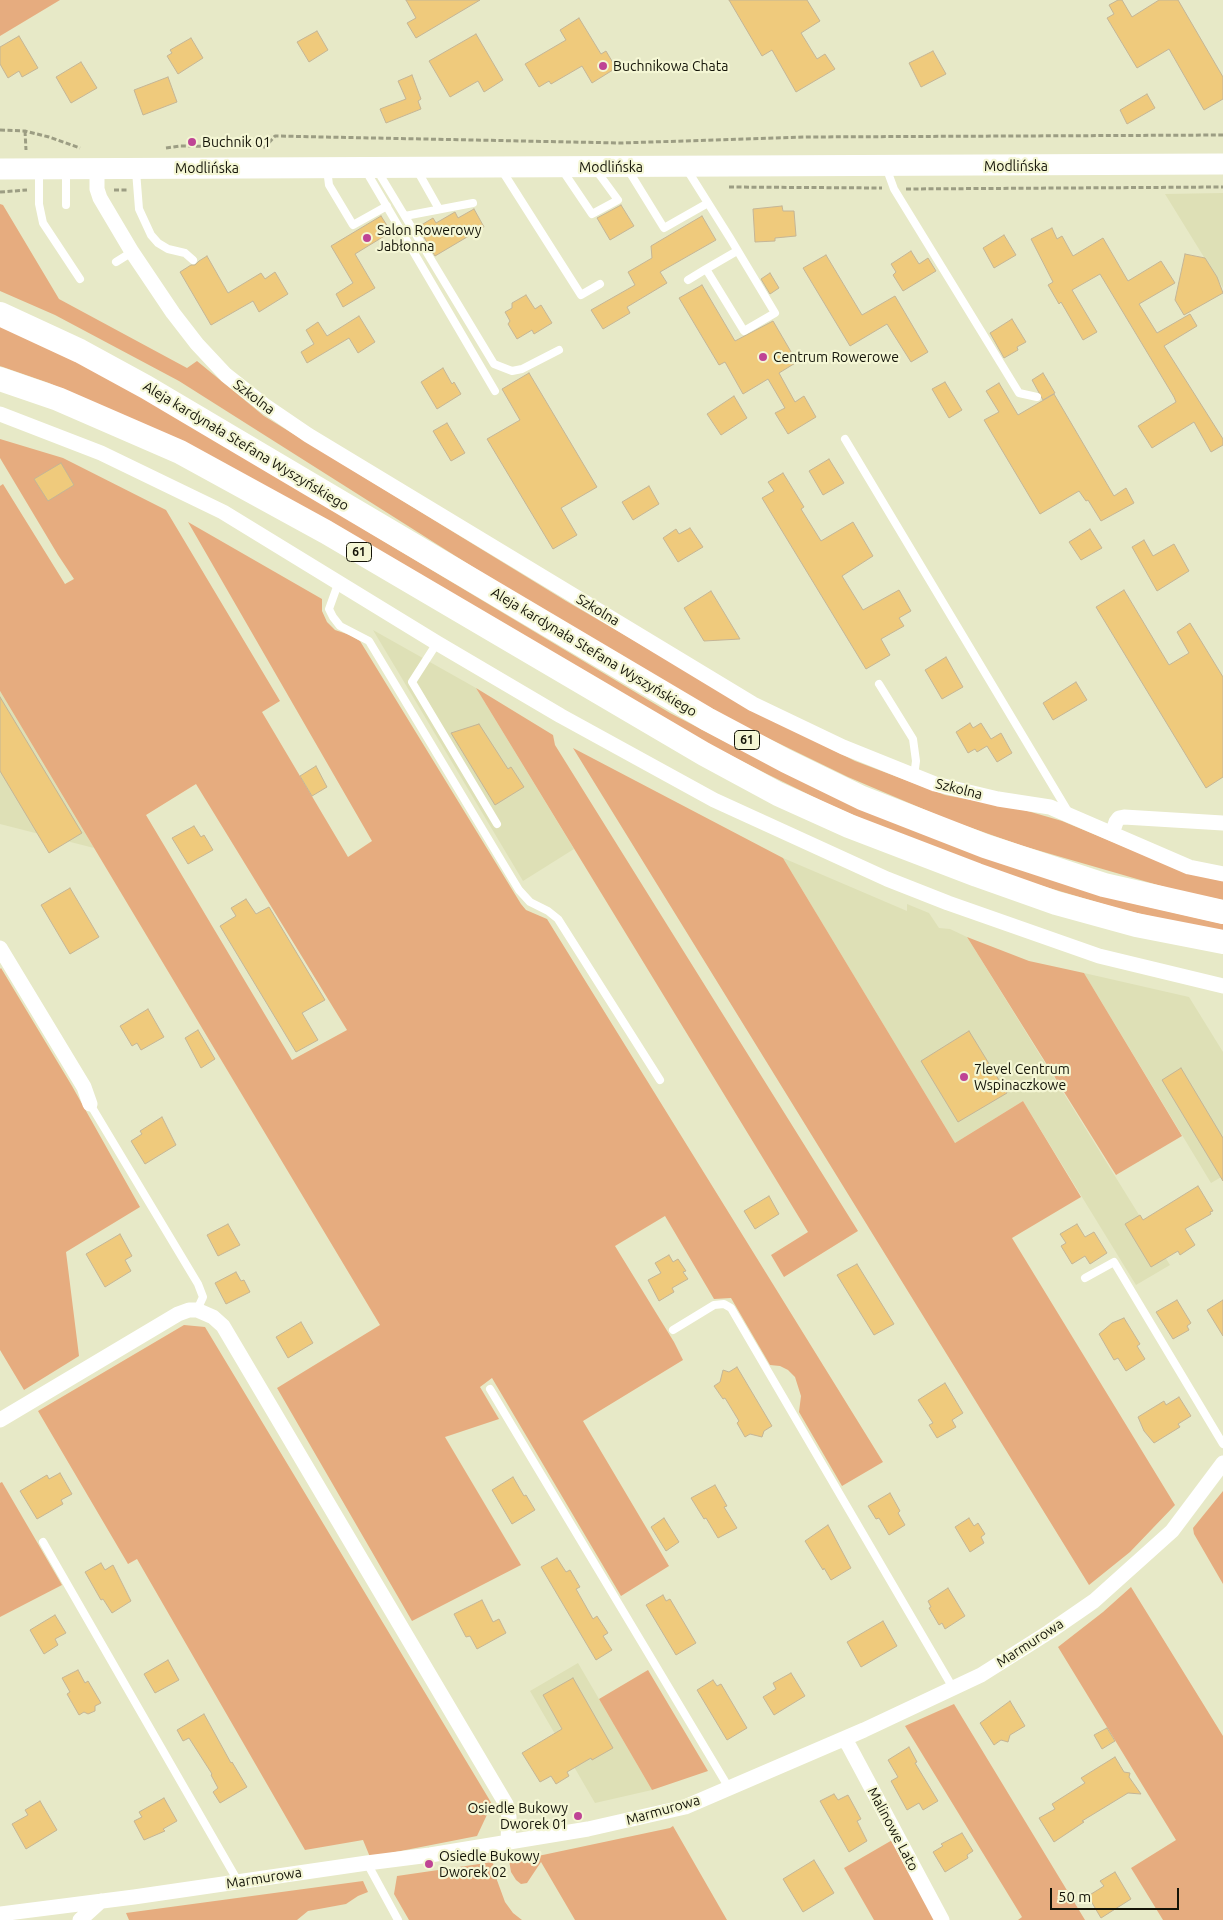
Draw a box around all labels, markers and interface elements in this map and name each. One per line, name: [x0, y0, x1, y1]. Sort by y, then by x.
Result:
place label: Buchnikowa Chata: [613, 58, 728, 74]
marker: Buchnikowa Chata: [597, 60, 609, 72]
place label: Buchnik 01: [202, 134, 271, 150]
marker: Buchnik 01: [186, 136, 198, 148]
street label: Modlińska: [984, 158, 1048, 174]
street label: Modlińska: [579, 159, 643, 175]
street label: Modlińska: [175, 160, 239, 176]
place label: Salon Rowerowy Jabłonna: [377, 222, 481, 254]
marker: Salon Rowerowy Jabłonna: [361, 232, 373, 244]
place label: Centrum Rowerowe: [773, 349, 899, 365]
marker: Centrum Rowerowe: [757, 351, 769, 363]
street label: Szkolna: [230, 376, 278, 418]
street label: Aleja kardynała Stefana Wyszyńskiego: [140, 378, 352, 514]
road number: 61: [346, 542, 372, 562]
street label: Aleja kardynała Stefana Wyszyńskiego: [488, 584, 700, 720]
street label: Szkolna: [573, 591, 623, 629]
road number: 61: [734, 730, 760, 750]
street label: Szkolna: [934, 775, 984, 803]
place label: 7level Centrum Wspinaczkowe: [974, 1061, 1070, 1094]
marker: 7level Centrum Wspinaczkowe: [958, 1071, 970, 1083]
street label: Marmurowa: [993, 1615, 1067, 1671]
street label: Malinowe Lato: [864, 1784, 922, 1874]
street label: Marmurowa: [624, 1791, 702, 1829]
place label: Osiedle Bukowy Dworek 01: [467, 1800, 568, 1832]
marker: Osiedle Bukowy Dworek 01: [572, 1810, 584, 1822]
place label: Osiedle Bukowy Dworek 02: [439, 1848, 540, 1880]
marker: Osiedle Bukowy Dworek 02: [423, 1858, 435, 1870]
street label: Marmurowa: [225, 1864, 303, 1892]
scale bar: [1053, 1878, 1182, 1910]
text: 50 m: [1058, 1888, 1091, 1905]

